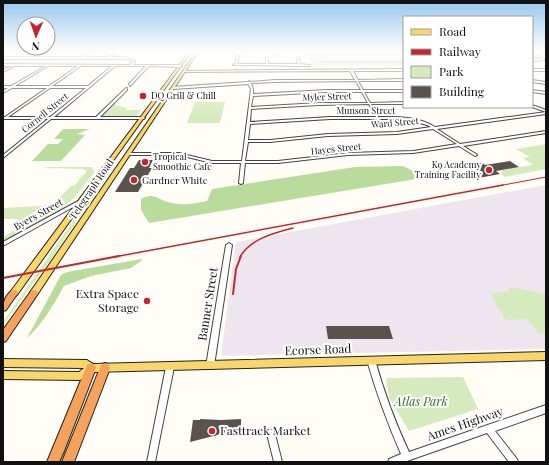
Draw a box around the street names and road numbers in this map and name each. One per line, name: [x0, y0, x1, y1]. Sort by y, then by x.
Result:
street label: Cornell Street: [19, 89, 71, 135]
street label: Myler Street: [302, 89, 353, 103]
street label: Munson Street: [336, 104, 396, 116]
street label: Ward Street: [370, 114, 420, 130]
street label: Hayes Street: [310, 139, 363, 157]
street label: Telegraph Road: [66, 156, 117, 222]
street label: Byers Street: [11, 194, 66, 233]
street label: Banner Street: [193, 265, 221, 342]
street label: Ecorse Road: [284, 340, 352, 358]
street label: Ames Highway: [423, 403, 505, 444]

